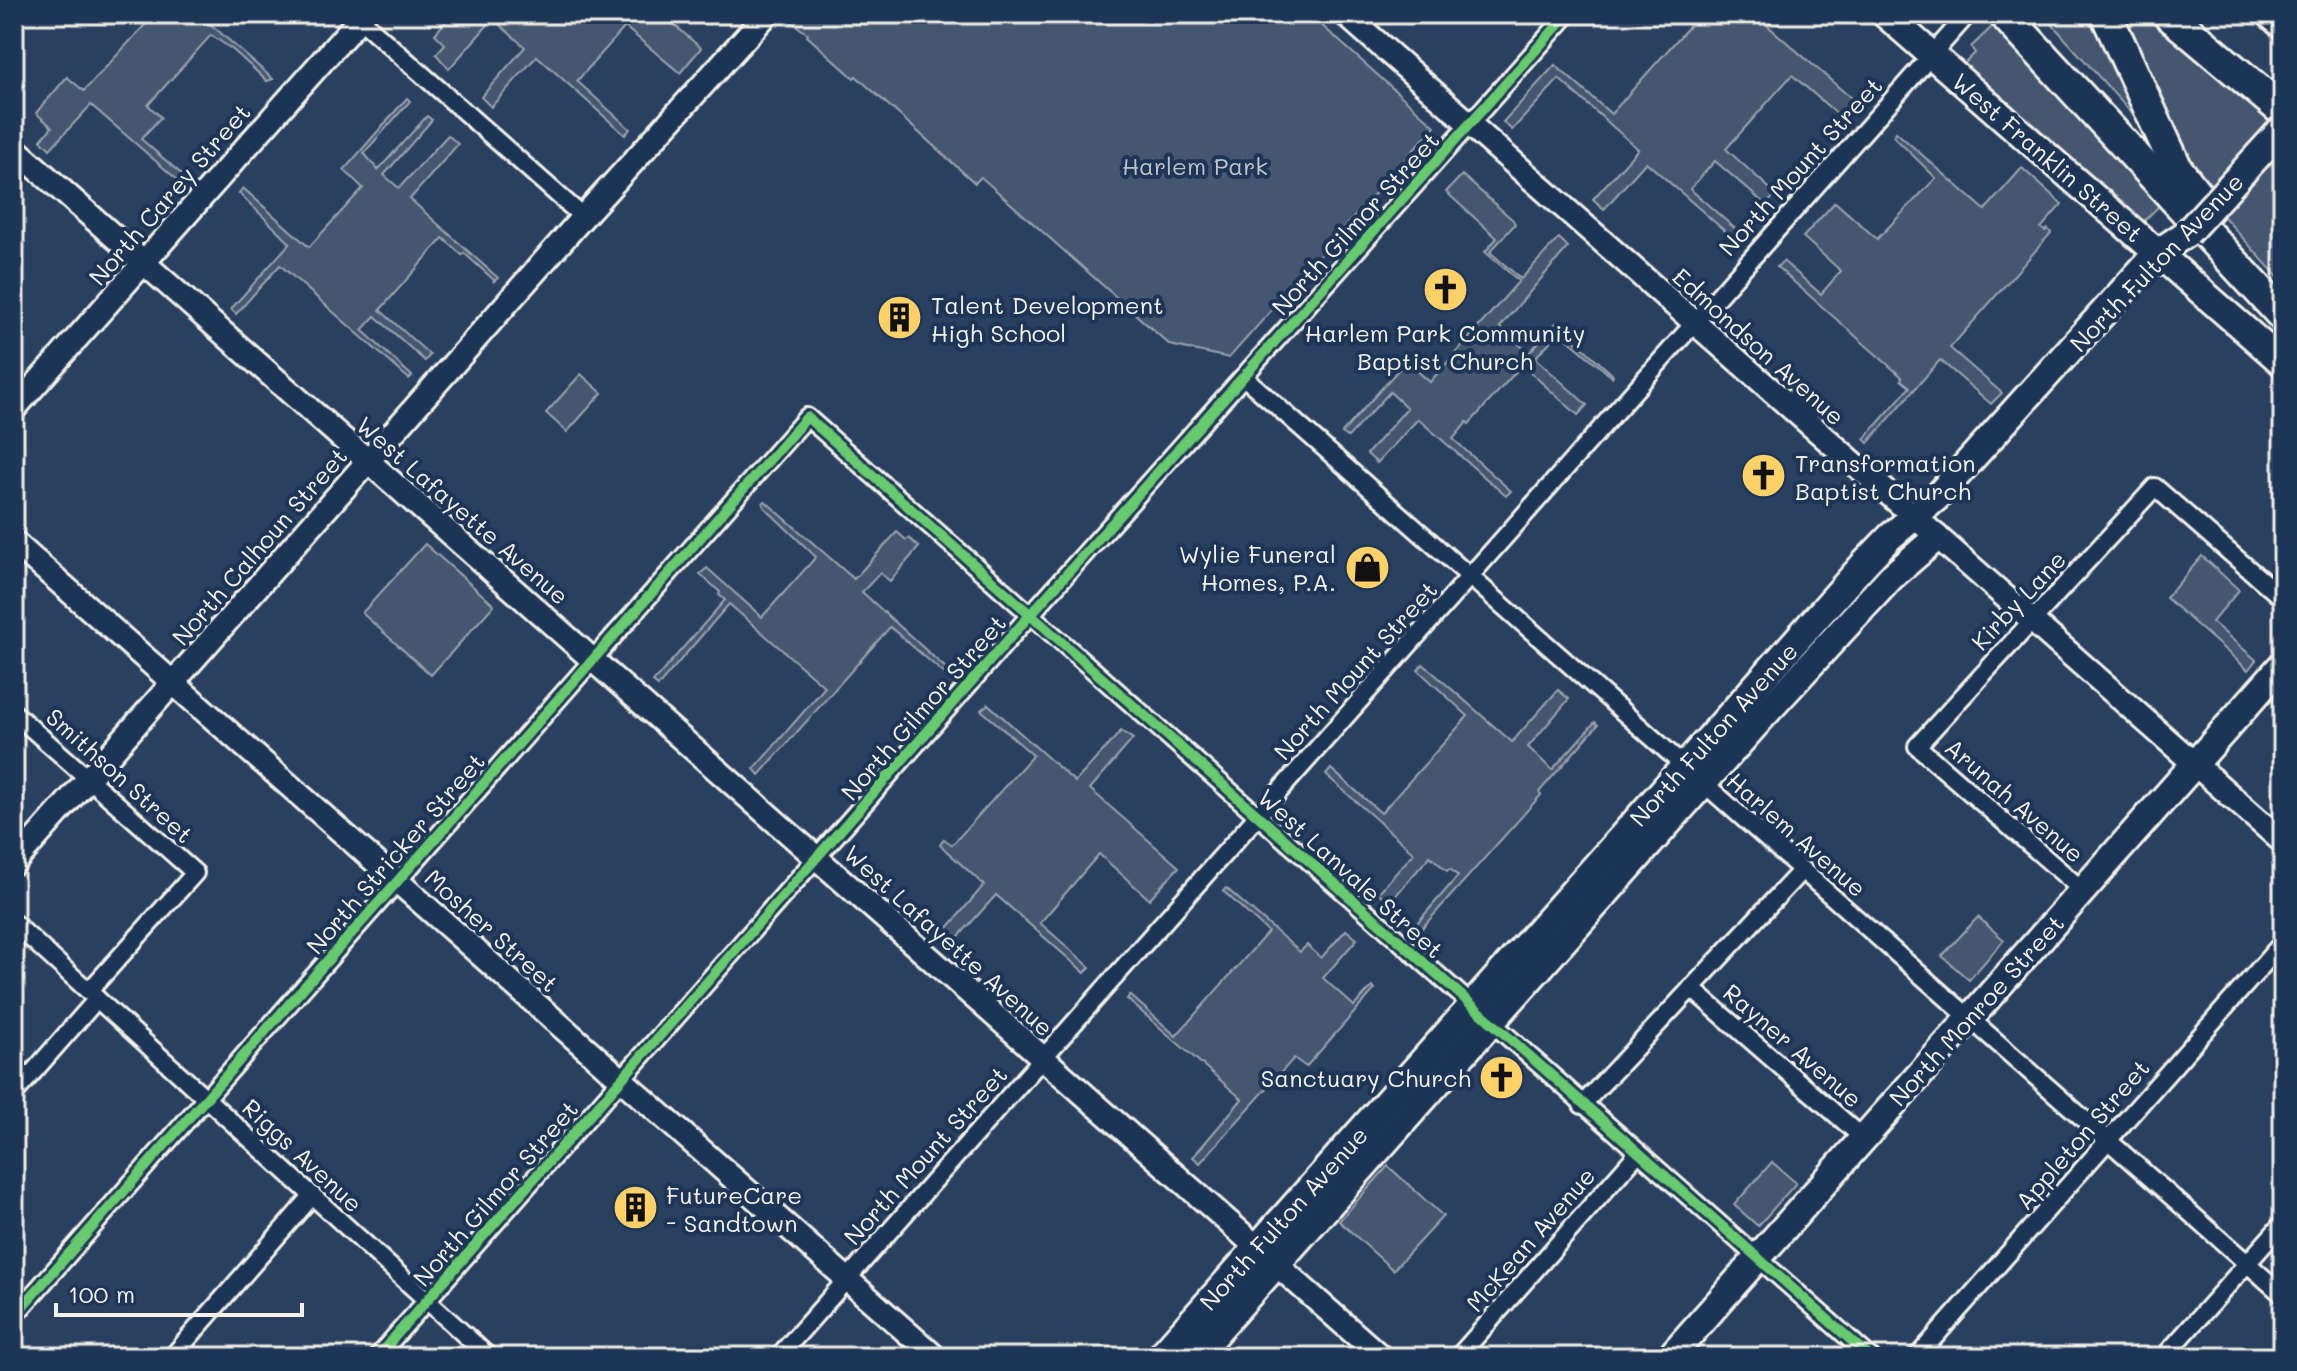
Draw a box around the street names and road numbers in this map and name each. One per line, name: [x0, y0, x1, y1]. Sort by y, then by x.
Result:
street label: West Franklin Street: [1946, 66, 2150, 248]
street label: North Mount Street: [1711, 70, 1889, 262]
street label: North Carey Street: [81, 97, 257, 291]
street label: North Gilmor Street: [1264, 125, 1446, 321]
street label: North Fulton Avenue: [2062, 166, 2250, 358]
street label: Edmondson Avenue: [1667, 261, 1851, 431]
street label: West Lafayette Avenue: [350, 409, 576, 611]
street label: North Calhoun Street: [165, 441, 353, 651]
street label: Kirby Lane: [1964, 544, 2072, 656]
street label: North Mount Street: [1266, 574, 1444, 766]
street label: North Gilmor Street: [834, 608, 1012, 806]
street label: North Fulton Avenue: [1622, 636, 1804, 832]
street label: Smithson Street: [40, 701, 200, 849]
street label: Arunah Avenue: [1939, 731, 2091, 869]
street label: North Stricker Street: [299, 746, 491, 960]
street label: Harlem Avenue: [1721, 765, 1873, 903]
street label: West Lanvale Street: [1252, 781, 1450, 965]
street label: West Lafayette Avenue: [838, 838, 1060, 1042]
street label: Mosher Street: [419, 862, 565, 998]
street label: North Monroe Street: [1882, 908, 2070, 1112]
street label: Rayner Avenue: [1717, 976, 1869, 1114]
street label: Appleton Street: [2008, 1052, 2156, 1216]
street label: North Mount Street: [836, 1059, 1014, 1251]
street label: Riggs Avenue: [236, 1092, 370, 1218]
street label: North Gilmor Street: [406, 1094, 584, 1292]
street label: North Fulton Avenue: [1192, 1120, 1374, 1316]
street label: McKean Avenue: [1459, 1160, 1601, 1318]

